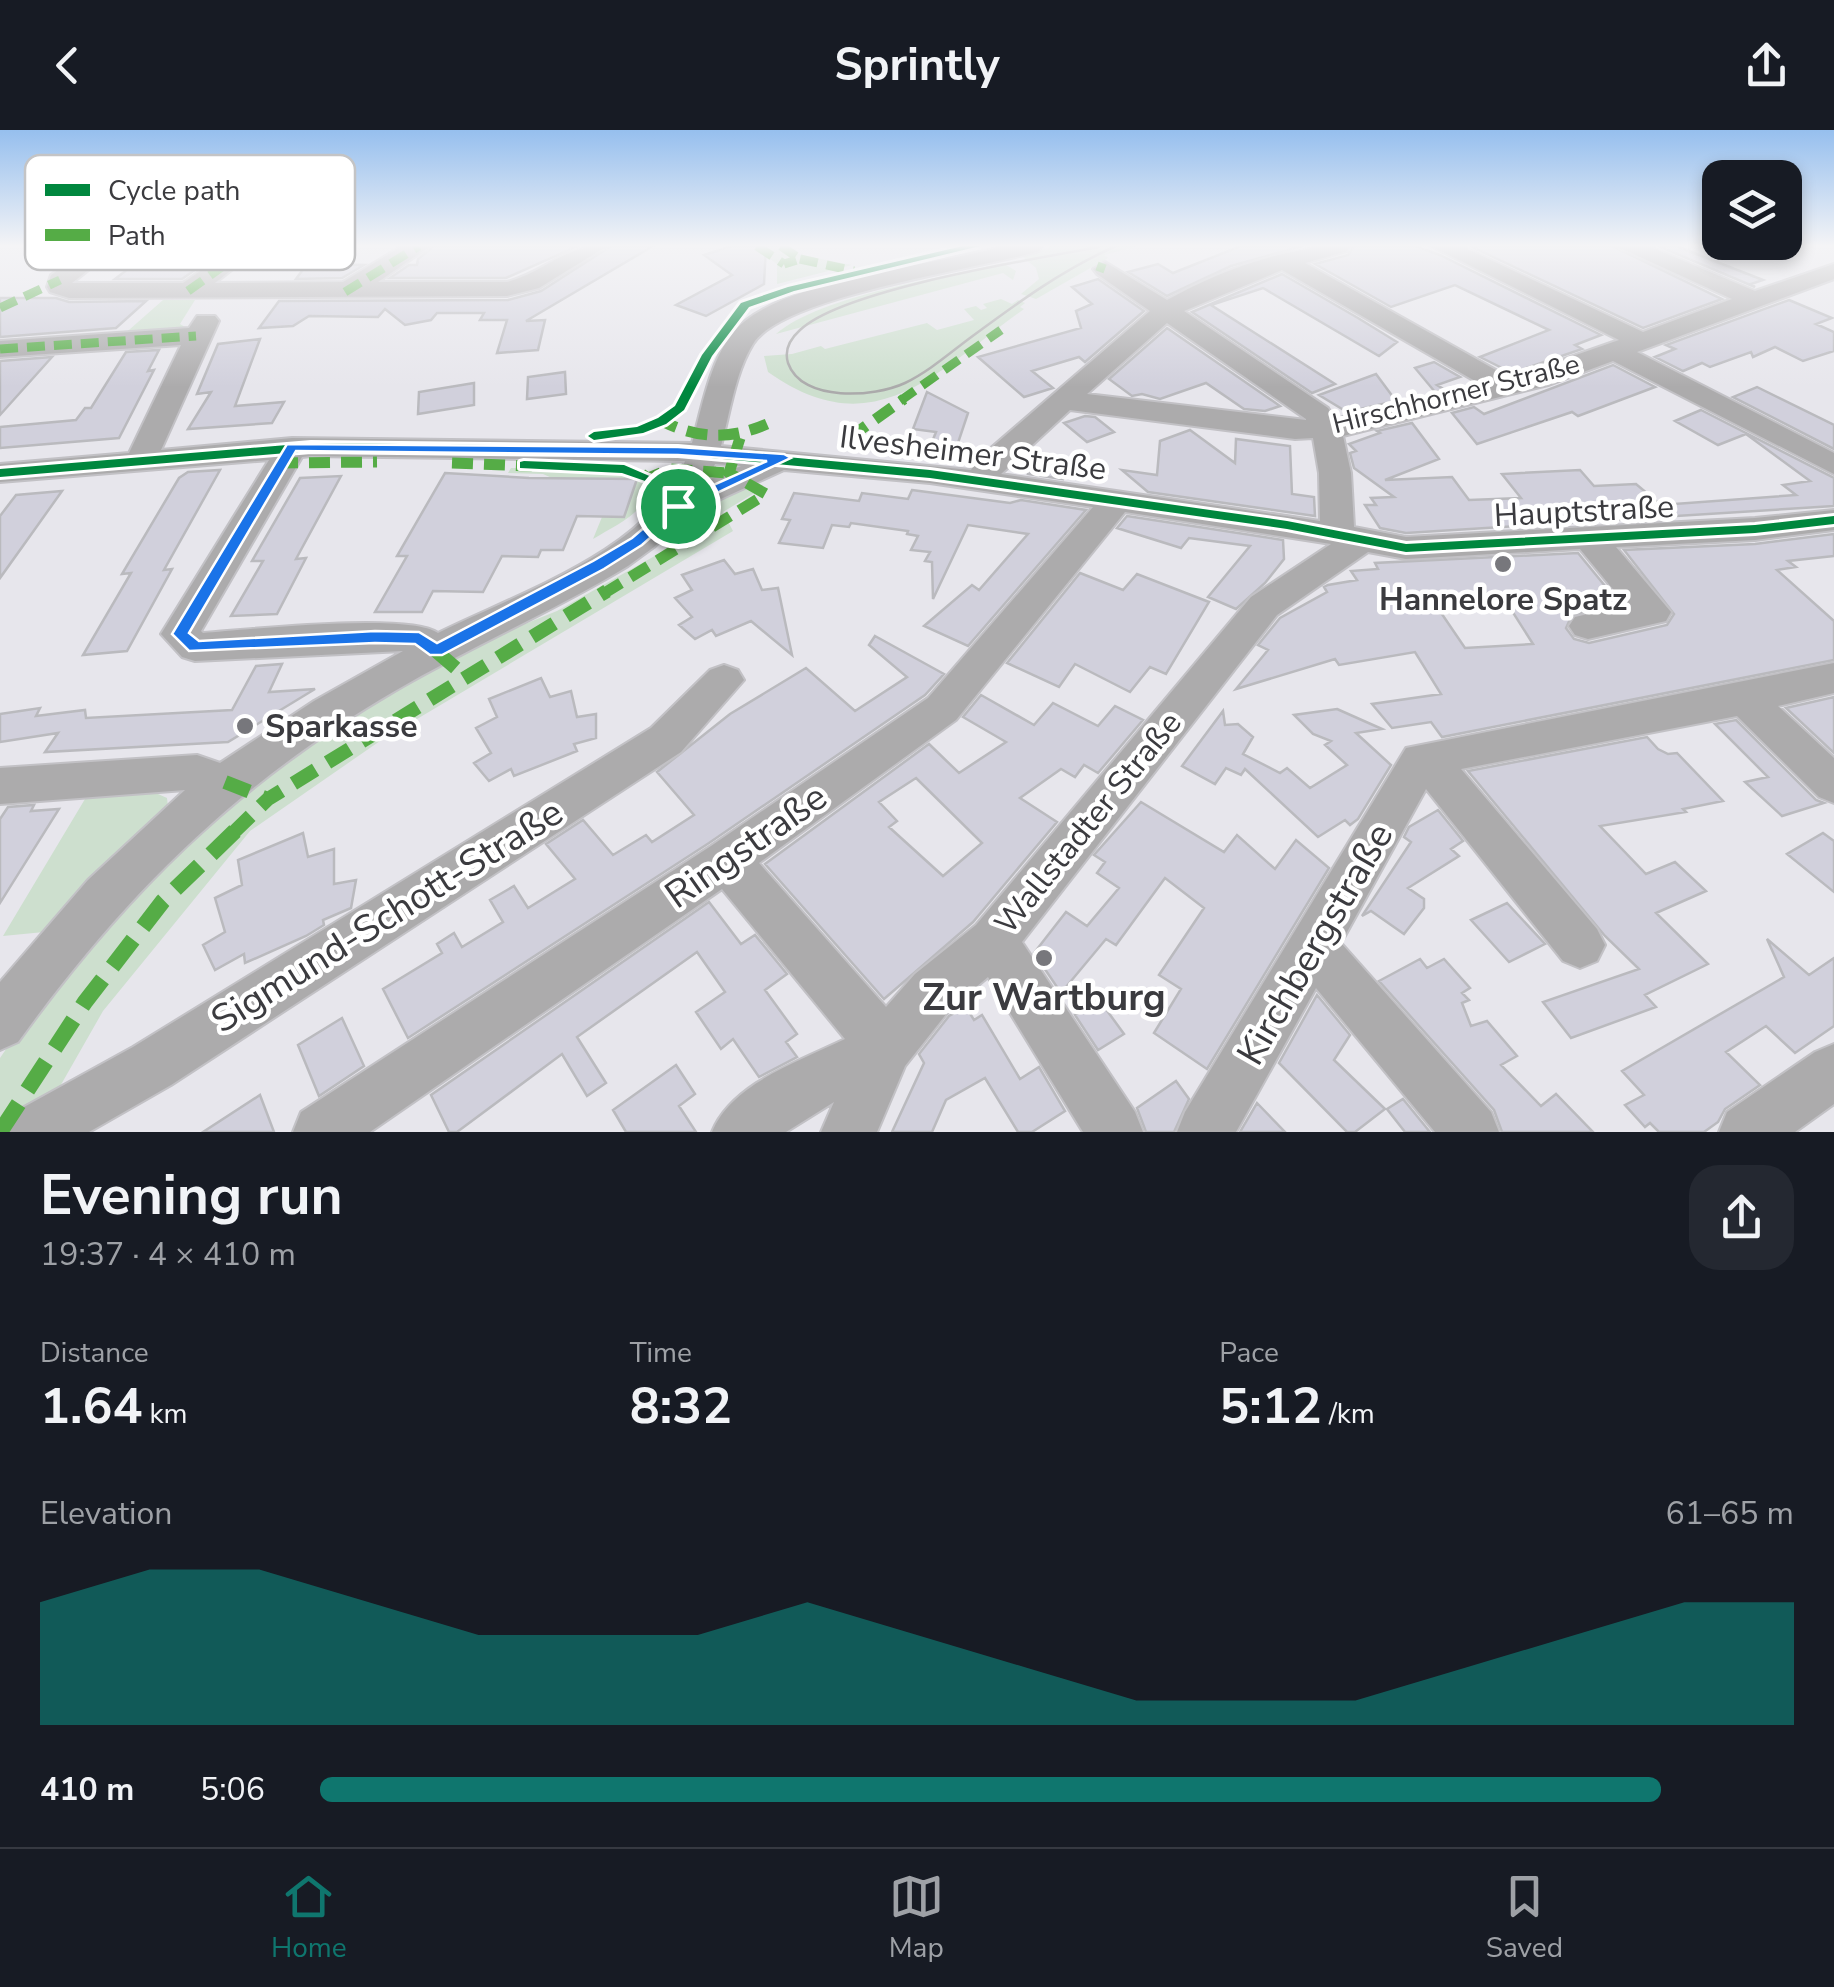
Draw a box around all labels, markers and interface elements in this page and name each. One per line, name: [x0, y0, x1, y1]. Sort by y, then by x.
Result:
text: Sprintly: [834, 35, 1000, 96]
icon: back: [40, 38, 95, 93]
icon: share: [1739, 38, 1794, 93]
legend: [25, 155, 355, 270]
map controls: [1702, 160, 1802, 260]
button: layers: [1702, 160, 1802, 260]
text: Cycle path: [108, 172, 240, 210]
text: Path: [108, 217, 166, 255]
street label: Hirschhorner Straße: [1328, 345, 1584, 443]
street label: Ilvesheimer Straße: [837, 415, 1109, 491]
pin: [636, 464, 721, 549]
icon: arrive: [651, 479, 706, 534]
street label: Hauptstraße: [1493, 485, 1675, 537]
marker: Hannelore Spatz: [1492, 553, 1514, 575]
place label: Hannelore Spatz: [1379, 578, 1627, 621]
street label: Wallstadter Straße: [985, 703, 1191, 943]
place label: Sparkasse: [265, 705, 418, 748]
marker: Sparkasse: [234, 715, 256, 737]
street label: Ringstraße: [655, 772, 837, 920]
street label: Sigmund-Schott-Straße: [201, 787, 573, 1045]
street label: Kirchbergstraße: [1225, 814, 1405, 1074]
marker: Zur Wartburg: [1033, 947, 1055, 969]
place label: Zur Wartburg: [922, 972, 1166, 1023]
text: Evening run: [40, 1158, 343, 1233]
button: share: [1689, 1165, 1794, 1270]
text: 19:37 · 4 × 410 m: [40, 1233, 296, 1276]
text: Distance: [40, 1334, 149, 1372]
text: Time: [630, 1334, 692, 1372]
text: Pace: [1219, 1334, 1279, 1372]
text: 1.64: [40, 1372, 142, 1441]
text: 8:32: [630, 1372, 732, 1441]
text: 5:12: [1219, 1372, 1322, 1441]
text: km: [142, 1395, 188, 1433]
text: /km: [1322, 1395, 1375, 1433]
text: Elevation: [40, 1492, 173, 1535]
text: 61–65 m: [1666, 1492, 1794, 1535]
text: 410 m: [40, 1768, 134, 1811]
text: 5:06: [200, 1768, 265, 1811]
tab: Home: [271, 1869, 347, 1967]
tab: Map: [889, 1869, 944, 1967]
tab: Saved: [1486, 1869, 1563, 1967]

